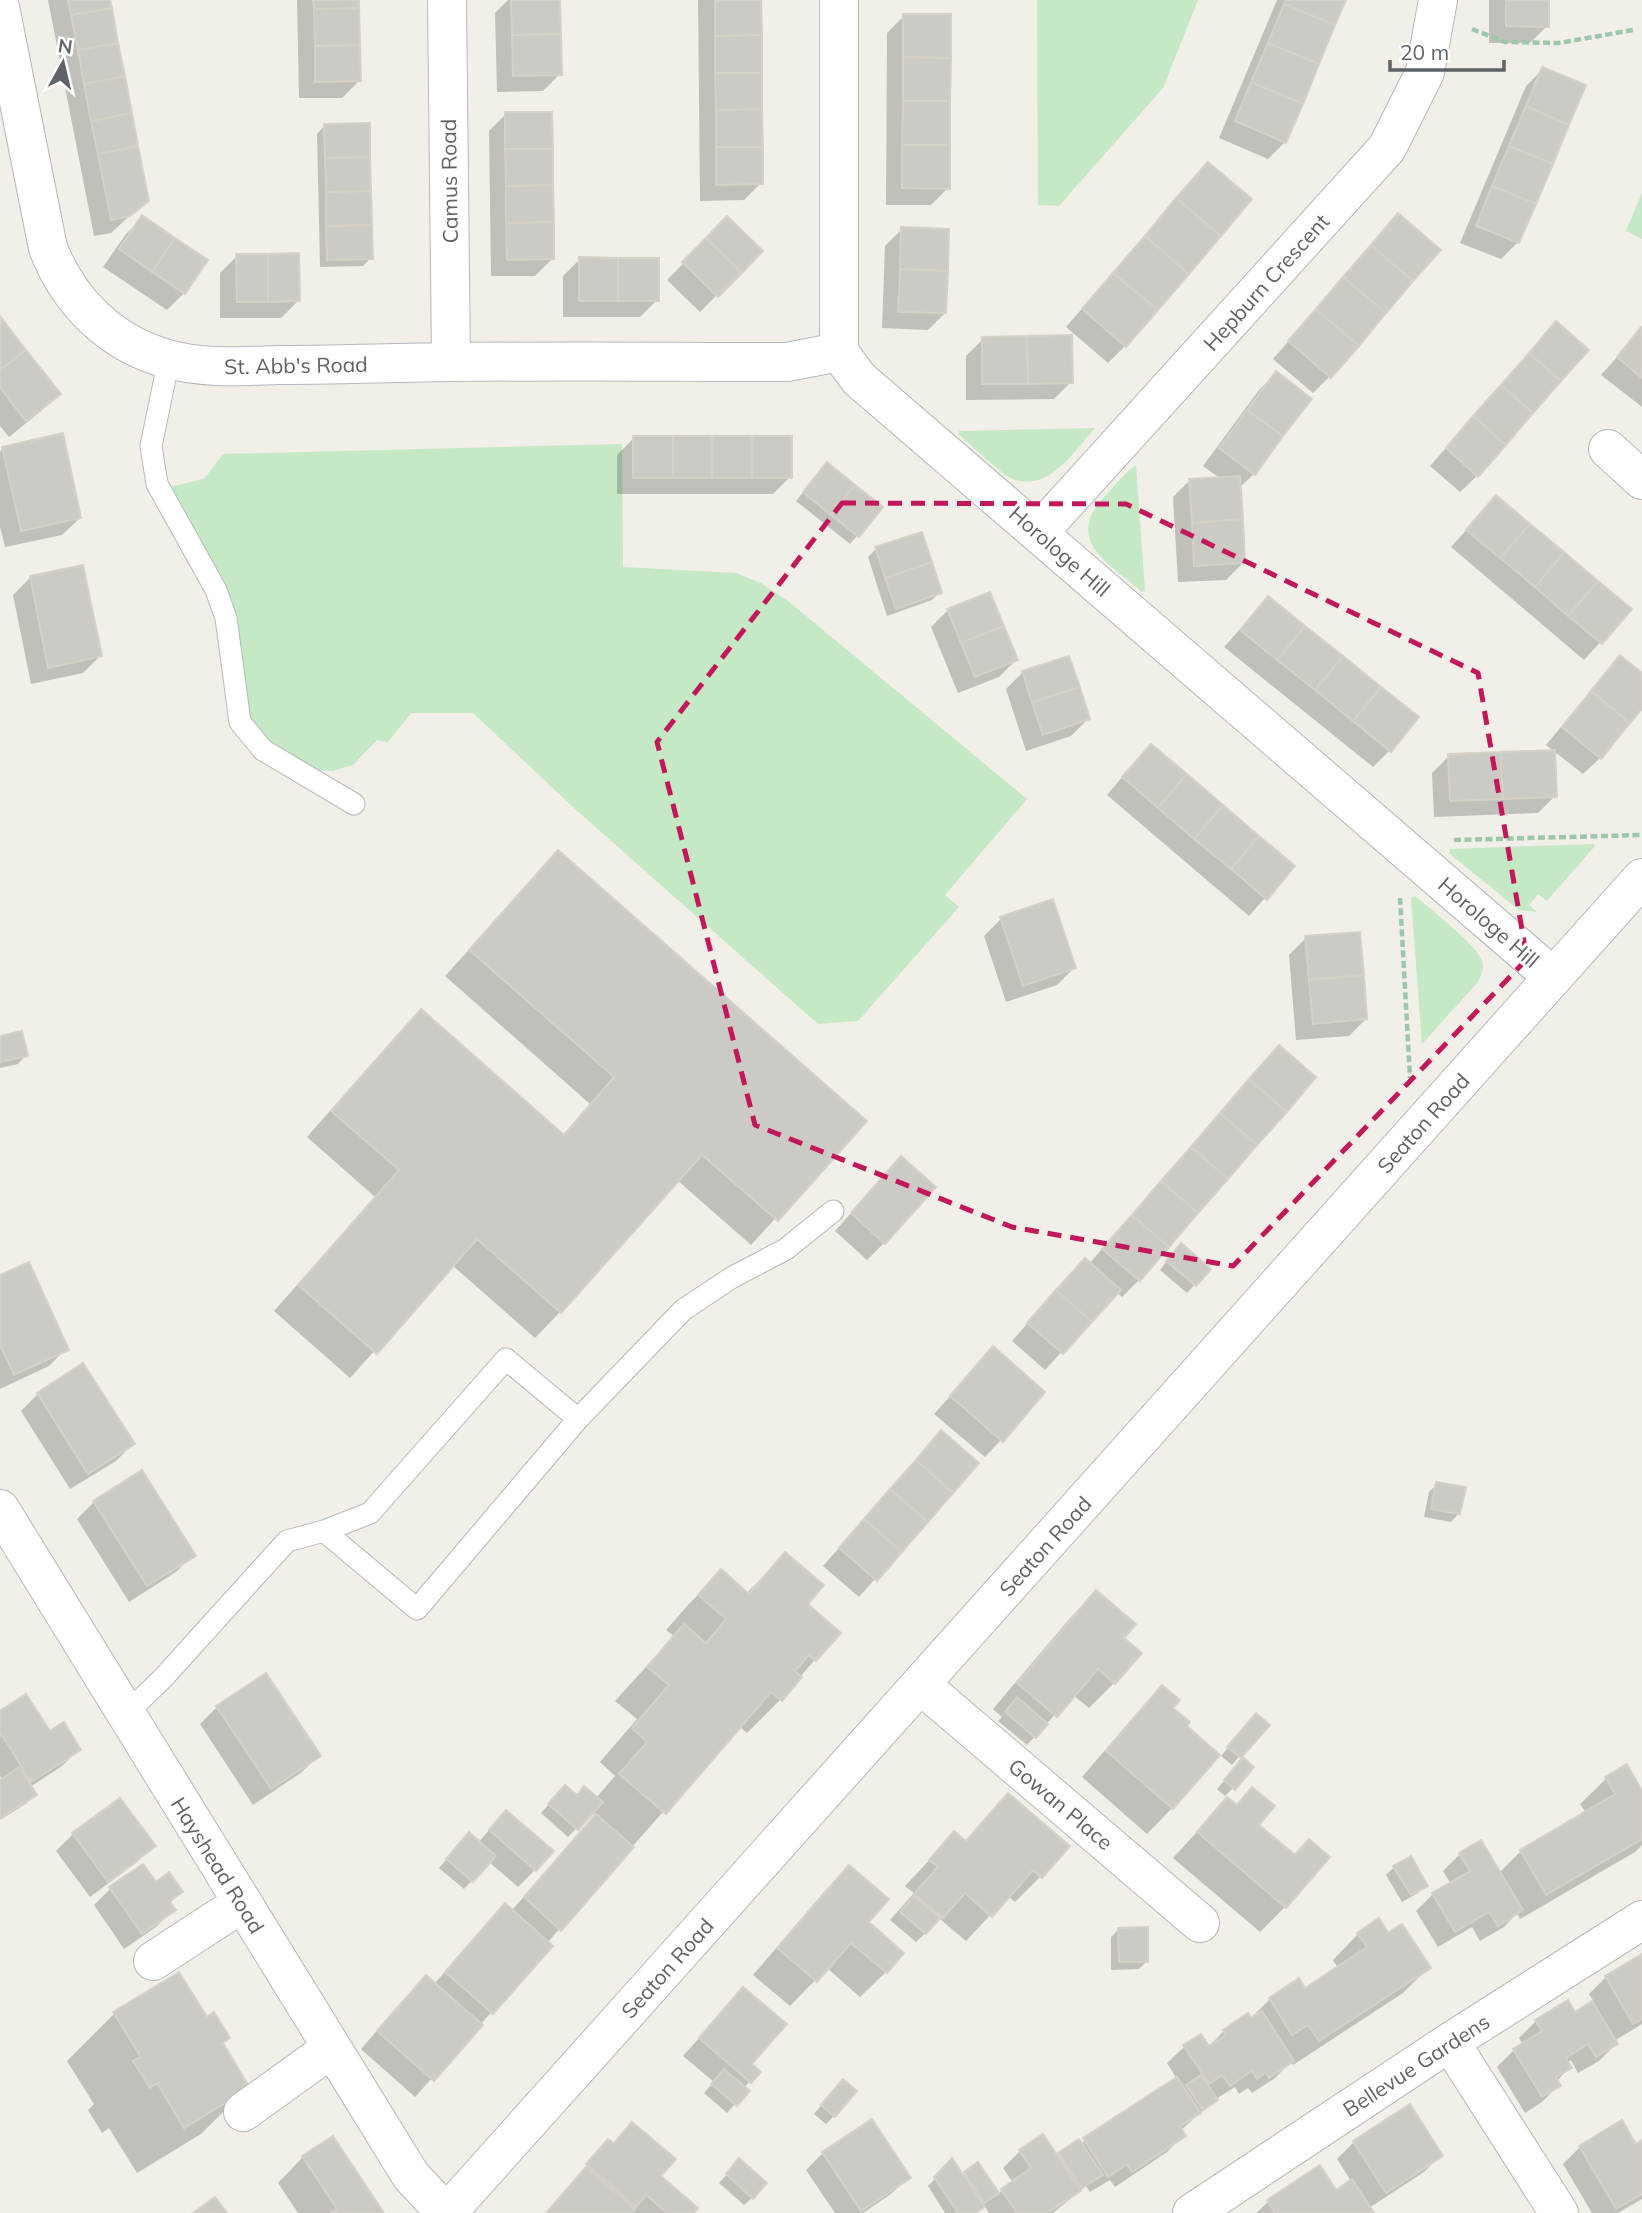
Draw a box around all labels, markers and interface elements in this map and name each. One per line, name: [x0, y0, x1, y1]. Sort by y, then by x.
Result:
north arrow: [28, 28, 98, 98]
scale bar: [1390, 28, 1504, 72]
text: N: [57, 33, 74, 59]
text: 20 m: [1400, 39, 1449, 65]
street label: Camus Road: [435, 119, 463, 243]
street label: Hepburn Crescent: [1198, 208, 1334, 356]
street label: St. Abb's Road: [224, 351, 368, 379]
street label: Horologe Hill: [1004, 500, 1116, 602]
street label: Horologe Hill: [1433, 871, 1545, 973]
street label: Seaton Road: [1371, 1068, 1475, 1178]
street label: Seaton Road: [993, 1491, 1097, 1601]
street label: Gowan Place: [1003, 1753, 1119, 1855]
street label: Hayshead Road: [166, 1792, 270, 1938]
street label: Seaton Road: [615, 1913, 719, 2023]
street label: Bellevue Gardens: [1338, 2008, 1494, 2122]

